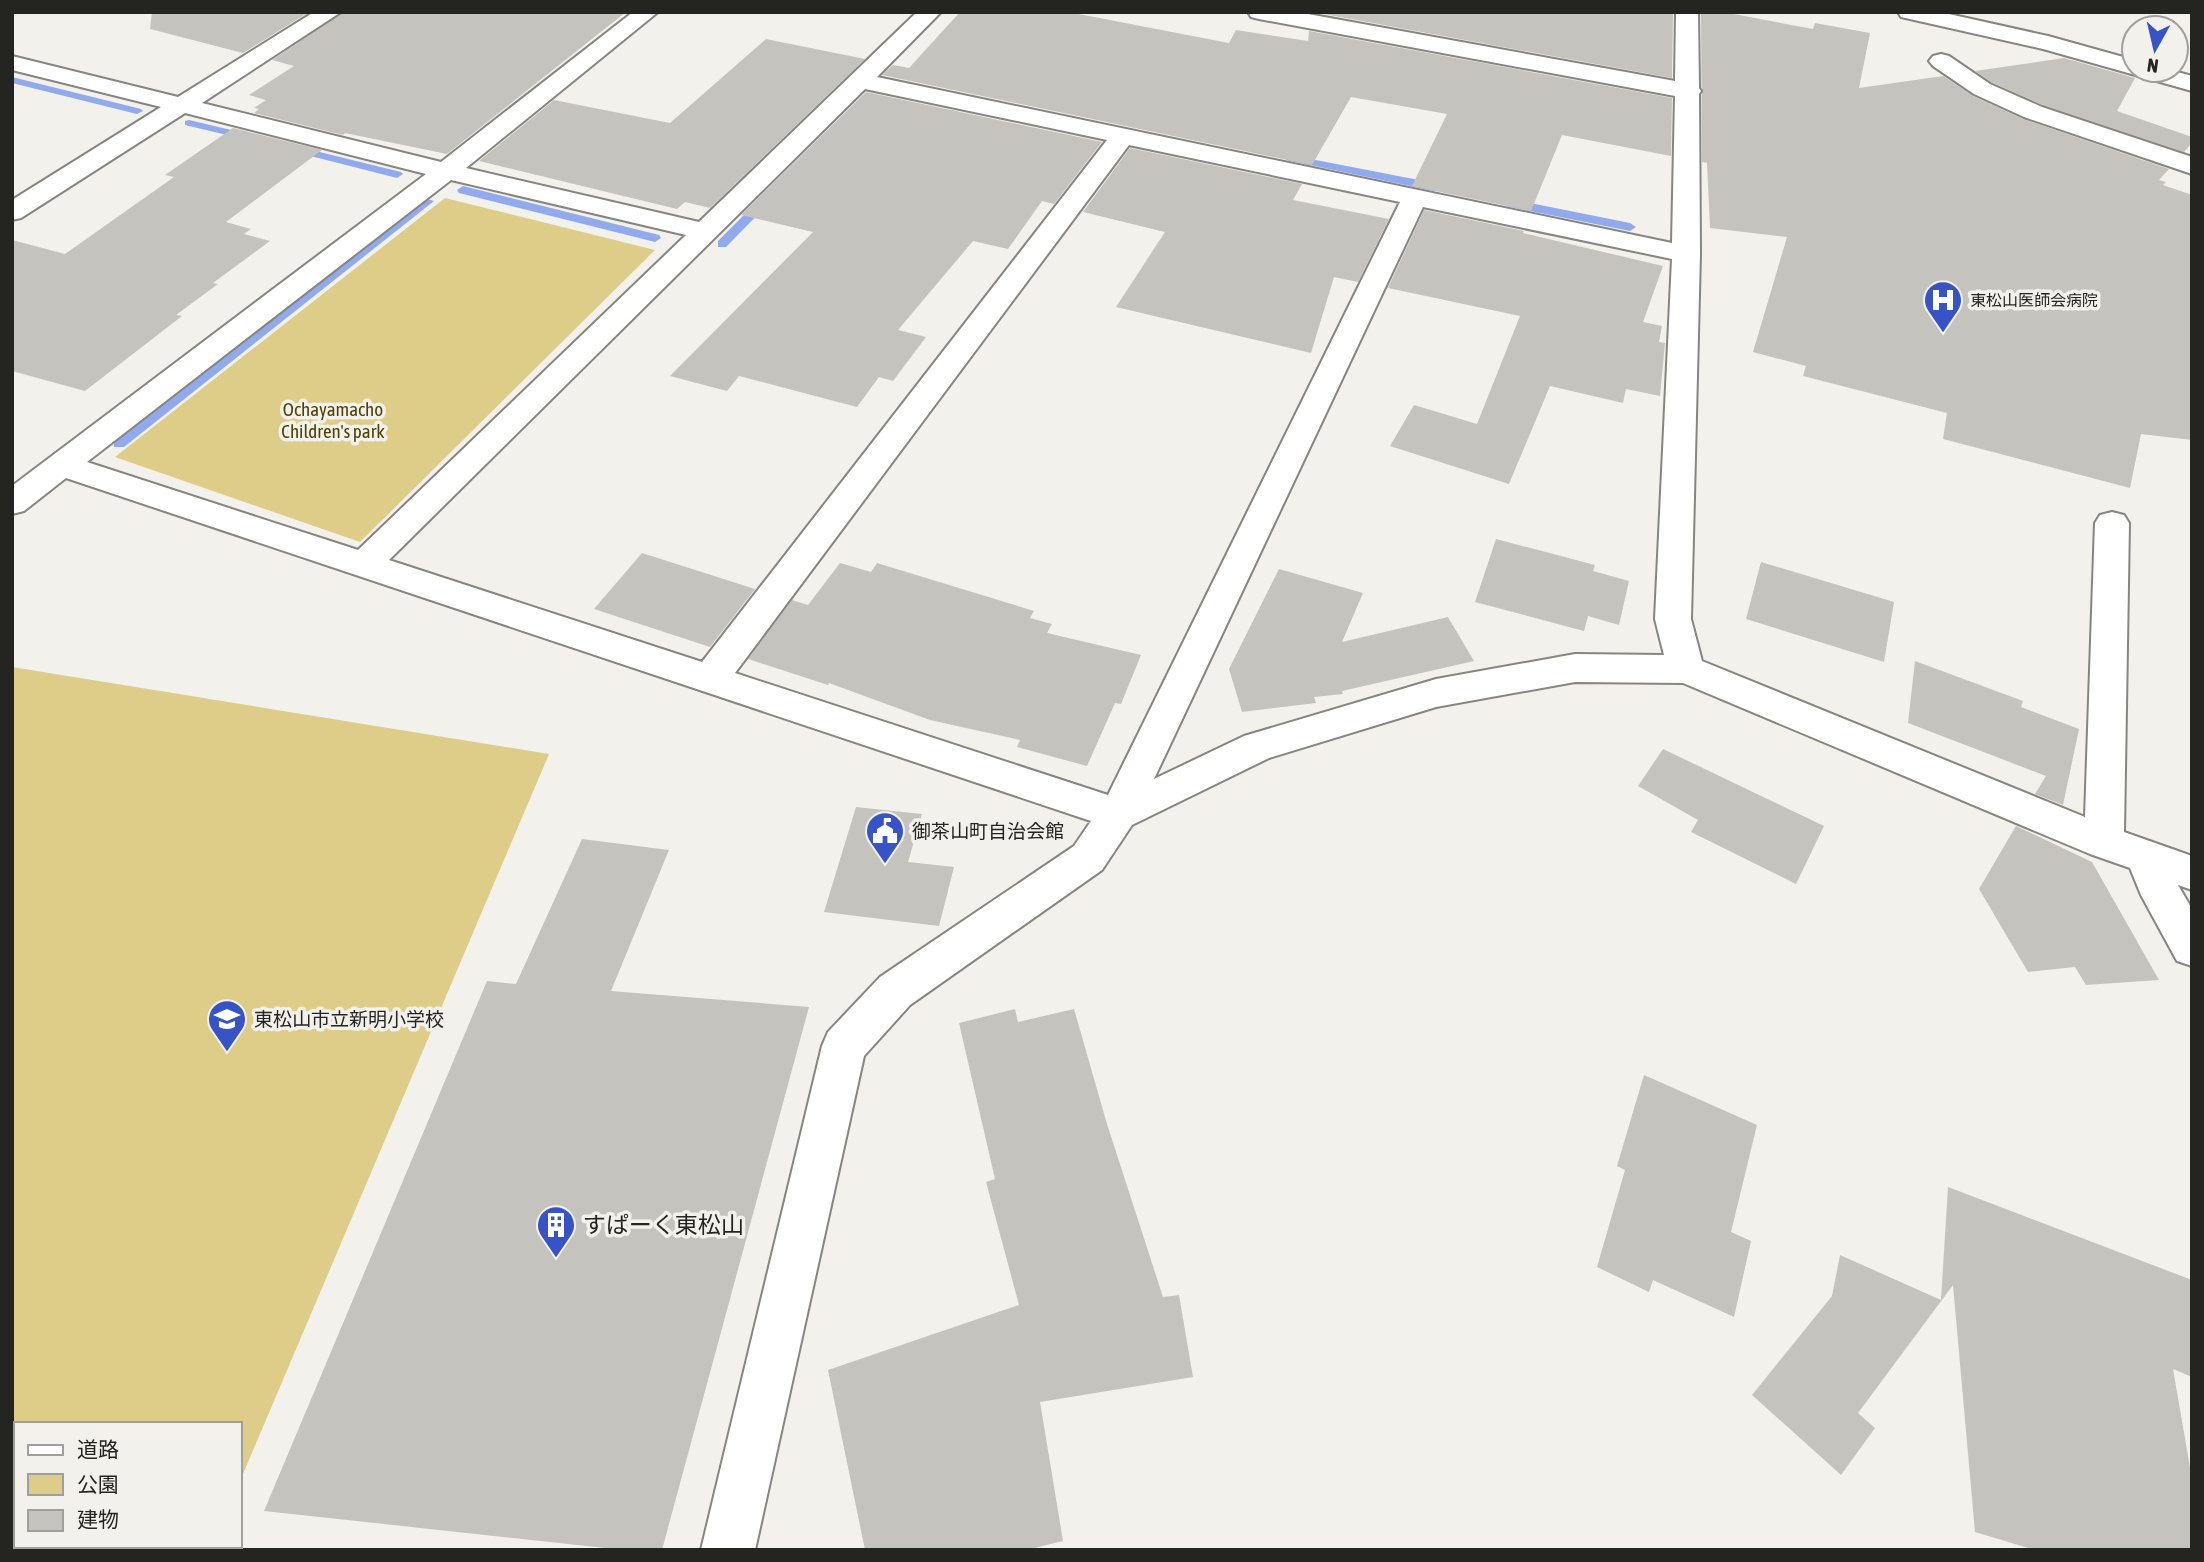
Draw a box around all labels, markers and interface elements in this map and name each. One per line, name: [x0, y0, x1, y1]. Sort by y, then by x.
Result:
north arrow: [2120, 14, 2190, 84]
text: N: [2146, 54, 2160, 78]
hospital icon: 東松山医師会病院: [1922, 279, 1964, 334]
place label: 東松山医師会病院: [1970, 291, 2098, 309]
park label: Ochayamacho Children's park: [281, 398, 385, 442]
public building icon: 御茶山町自治会館: [864, 810, 906, 865]
place label: 御茶山町自治会館: [912, 820, 1064, 842]
school or university icon: 東松山市立新明小学校: [206, 998, 248, 1053]
place label: 東松山市立新明小学校: [254, 1008, 444, 1030]
building icon: すぱーく東松山: [535, 1204, 577, 1259]
place label: すぱーく東松山: [583, 1212, 744, 1238]
legend: [14, 1422, 242, 1548]
text: 道路: [77, 1437, 119, 1461]
text: 公園: [77, 1472, 119, 1496]
text: 建物: [77, 1507, 119, 1531]

